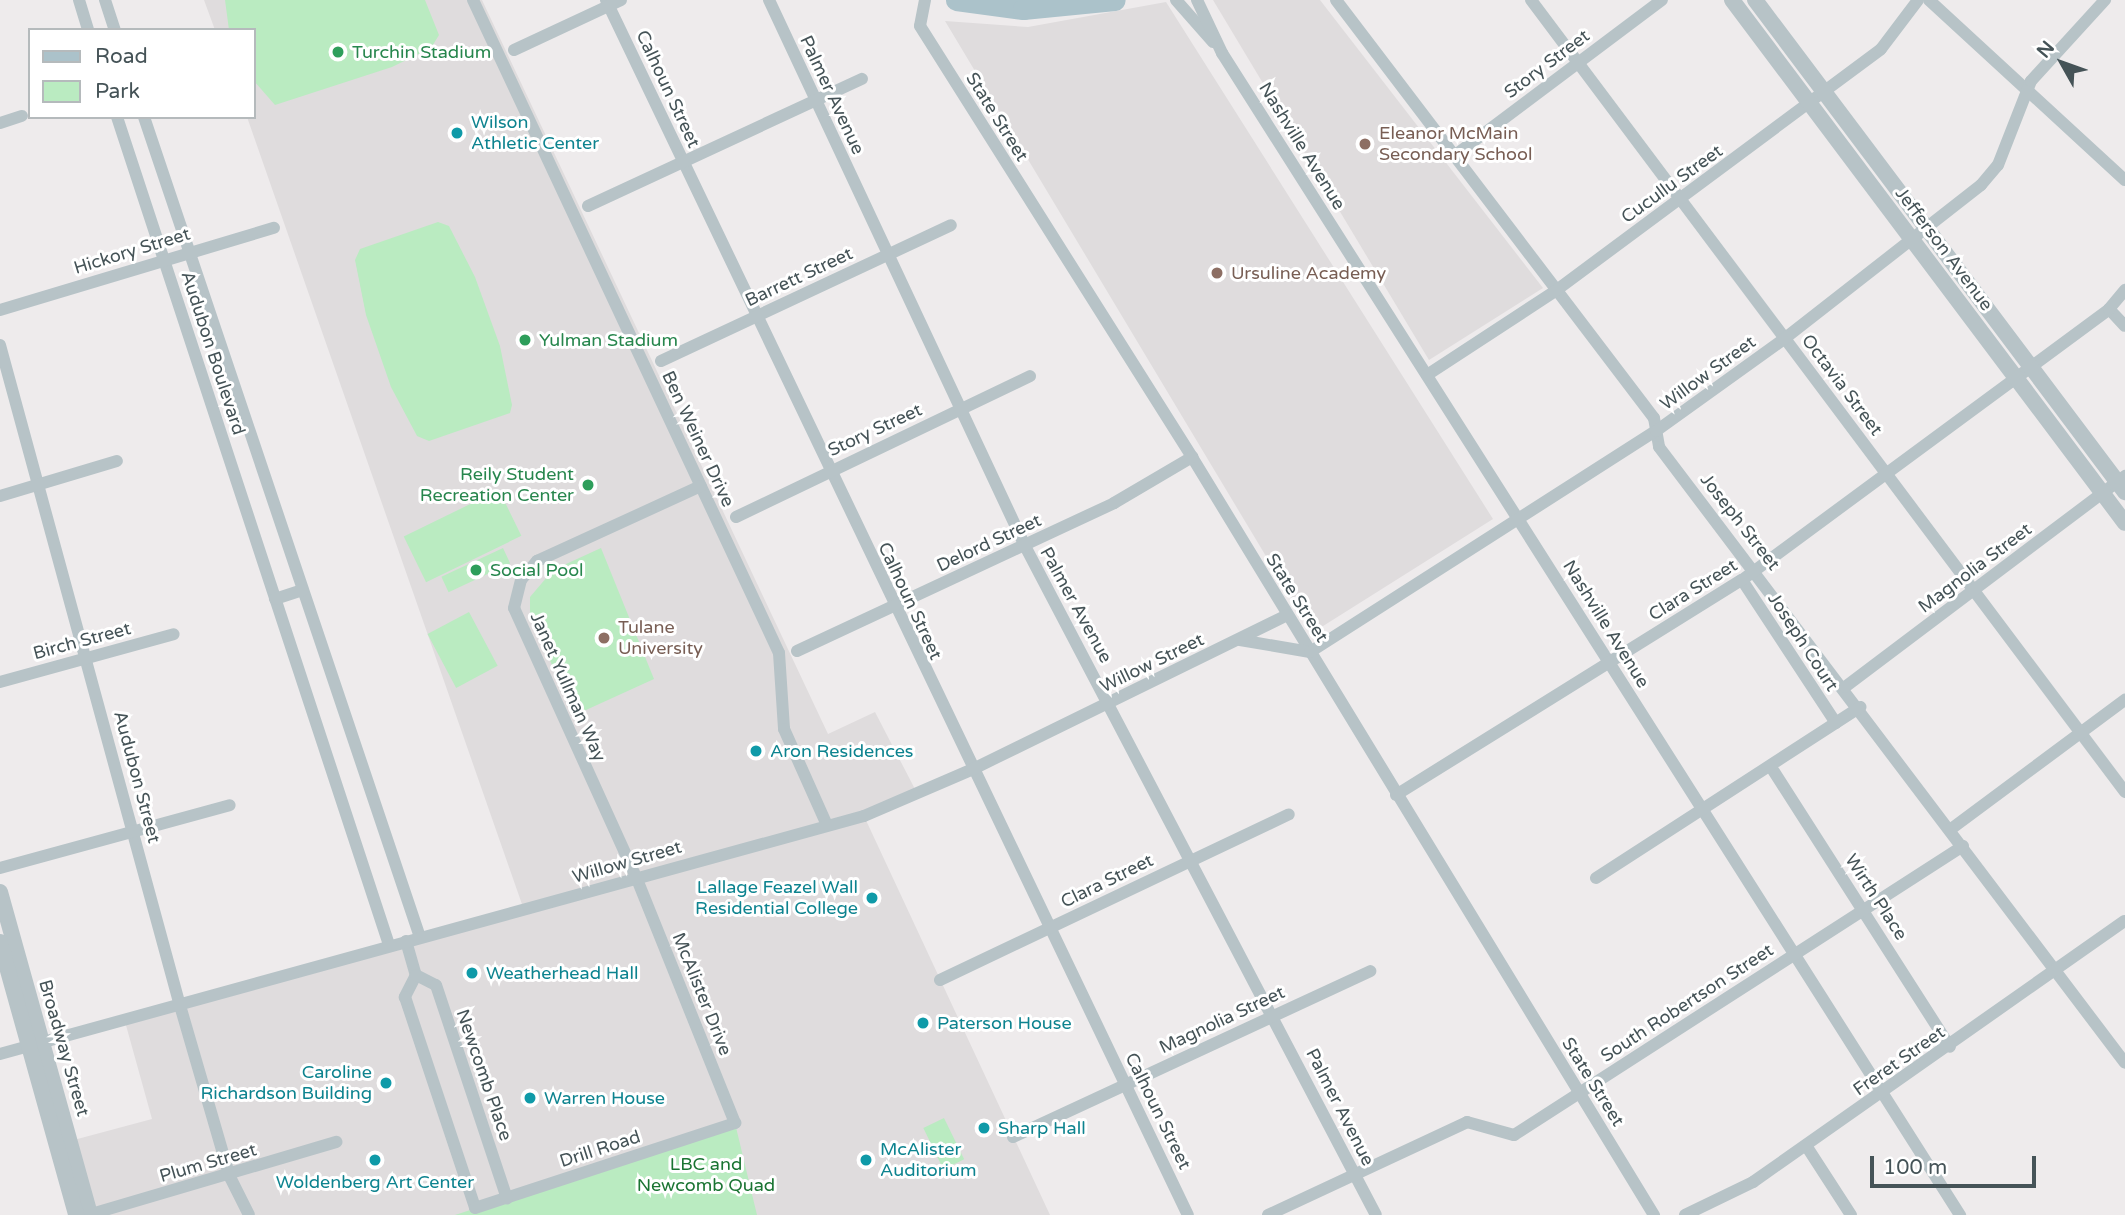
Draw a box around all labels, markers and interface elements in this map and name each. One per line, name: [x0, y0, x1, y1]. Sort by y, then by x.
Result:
street label: Story Street: [1500, 25, 1594, 103]
street label: Calhoun Street: [631, 27, 705, 151]
legend: [28, 28, 256, 119]
north arrow: [2027, 28, 2097, 98]
street label: Palmer Avenue: [795, 32, 869, 158]
text: N: [2033, 37, 2059, 62]
place label: Turchin Stadium: [352, 41, 491, 63]
text: Road: [95, 44, 148, 69]
marker: Turchin Stadium: [330, 44, 346, 60]
street label: State Street: [961, 69, 1033, 165]
street label: Nashville Avenue: [1254, 78, 1350, 214]
text: Park: [95, 79, 140, 104]
place label: Wilson Athletic Center: [471, 112, 599, 154]
place label: Eleanor McMain Secondary School: [1379, 123, 1532, 166]
marker: Wilson Athletic Center: [449, 125, 465, 141]
marker: Eleanor McMain Secondary School: [1357, 136, 1373, 152]
street label: Cucullu Street: [1617, 140, 1727, 228]
street label: Jefferson Avenue: [1891, 183, 1997, 315]
street label: Hickory Street: [71, 223, 193, 279]
street label: Barrett Street: [742, 243, 856, 311]
place label: Ursuline Academy: [1231, 262, 1386, 284]
marker: Ursuline Academy: [1209, 265, 1225, 281]
street label: Audubon Boulevard: [176, 268, 250, 438]
place label: Yulman Stadium: [539, 329, 678, 351]
street label: Octavia Street: [1797, 330, 1887, 440]
street label: Willow Street: [1656, 331, 1760, 415]
marker: Yulman Stadium: [517, 332, 533, 348]
street label: Ben Weiner Drive: [657, 368, 739, 510]
street label: Story Street: [825, 399, 925, 461]
place label: Reily Student Recreation Center: [420, 464, 574, 506]
street label: Joseph Street: [1696, 469, 1784, 575]
marker: Reily Student Recreation Center: [580, 477, 596, 493]
street label: Delord Street: [933, 509, 1045, 577]
street label: Magnolia Street: [1914, 518, 2036, 618]
street label: Calhoun Street: [873, 539, 947, 663]
street label: Palmer Avenue: [1035, 543, 1117, 667]
street label: State Street: [1261, 550, 1333, 646]
street label: Clara Street: [1645, 554, 1741, 626]
street label: Nashville Avenue: [1558, 556, 1654, 692]
place label: Social Pool: [490, 559, 584, 581]
marker: Social Pool: [468, 562, 484, 578]
street label: Joseph Court: [1763, 589, 1843, 695]
street label: Janet Yullman Way: [525, 609, 611, 765]
place label: Tulane University: [618, 617, 703, 660]
street label: Birch Street: [31, 618, 133, 664]
street label: Willow Street: [1097, 629, 1207, 697]
marker: Tulane University: [596, 630, 612, 646]
street label: Audubon Street: [109, 709, 165, 845]
place label: Aron Residences: [770, 740, 914, 762]
marker: Aron Residences: [748, 743, 764, 759]
street label: Willow Street: [570, 836, 684, 888]
street label: Clara Street: [1057, 849, 1157, 913]
street label: Wirth Place: [1840, 850, 1912, 944]
place label: Lallage Feazel Wall Residential College: [695, 877, 858, 920]
marker: Lallage Feazel Wall Residential College: [864, 890, 880, 906]
street label: McAlister Drive: [668, 929, 736, 1059]
street label: South Robertson Street: [1597, 939, 1777, 1067]
place label: Weatherhead Hall: [486, 962, 638, 984]
marker: Weatherhead Hall: [464, 965, 480, 981]
street label: Broadway Street: [34, 977, 94, 1119]
street label: Magnolia Street: [1156, 981, 1288, 1059]
street label: Newcomb Place: [451, 1006, 517, 1144]
place label: Paterson House: [937, 1012, 1072, 1034]
marker: Paterson House: [915, 1015, 931, 1031]
street label: Freret Street: [1849, 1021, 1949, 1101]
street label: State Street: [1557, 1034, 1629, 1130]
street label: Palmer Avenue: [1301, 1045, 1379, 1169]
street label: Calhoun Street: [1120, 1049, 1196, 1173]
place label: Caroline Richardson Building: [200, 1062, 372, 1104]
marker: Caroline Richardson Building: [378, 1075, 394, 1091]
place label: Warren House: [544, 1087, 665, 1109]
marker: Warren House: [522, 1090, 538, 1106]
place label: Sharp Hall: [998, 1117, 1086, 1139]
marker: Sharp Hall: [976, 1120, 992, 1136]
street label: Drill Road: [557, 1126, 643, 1172]
street label: Plum Street: [157, 1139, 259, 1187]
place label: McAlister Auditorium: [880, 1139, 977, 1182]
scale bar: [1873, 1142, 2039, 1186]
marker: Woldenberg Art Center: [367, 1152, 383, 1168]
marker: McAlister Auditorium: [858, 1152, 874, 1168]
park label: LBC and Newcomb Quad: [637, 1154, 775, 1196]
text: 100 m: [1883, 1155, 1947, 1180]
place label: Woldenberg Art Center: [276, 1171, 474, 1193]

